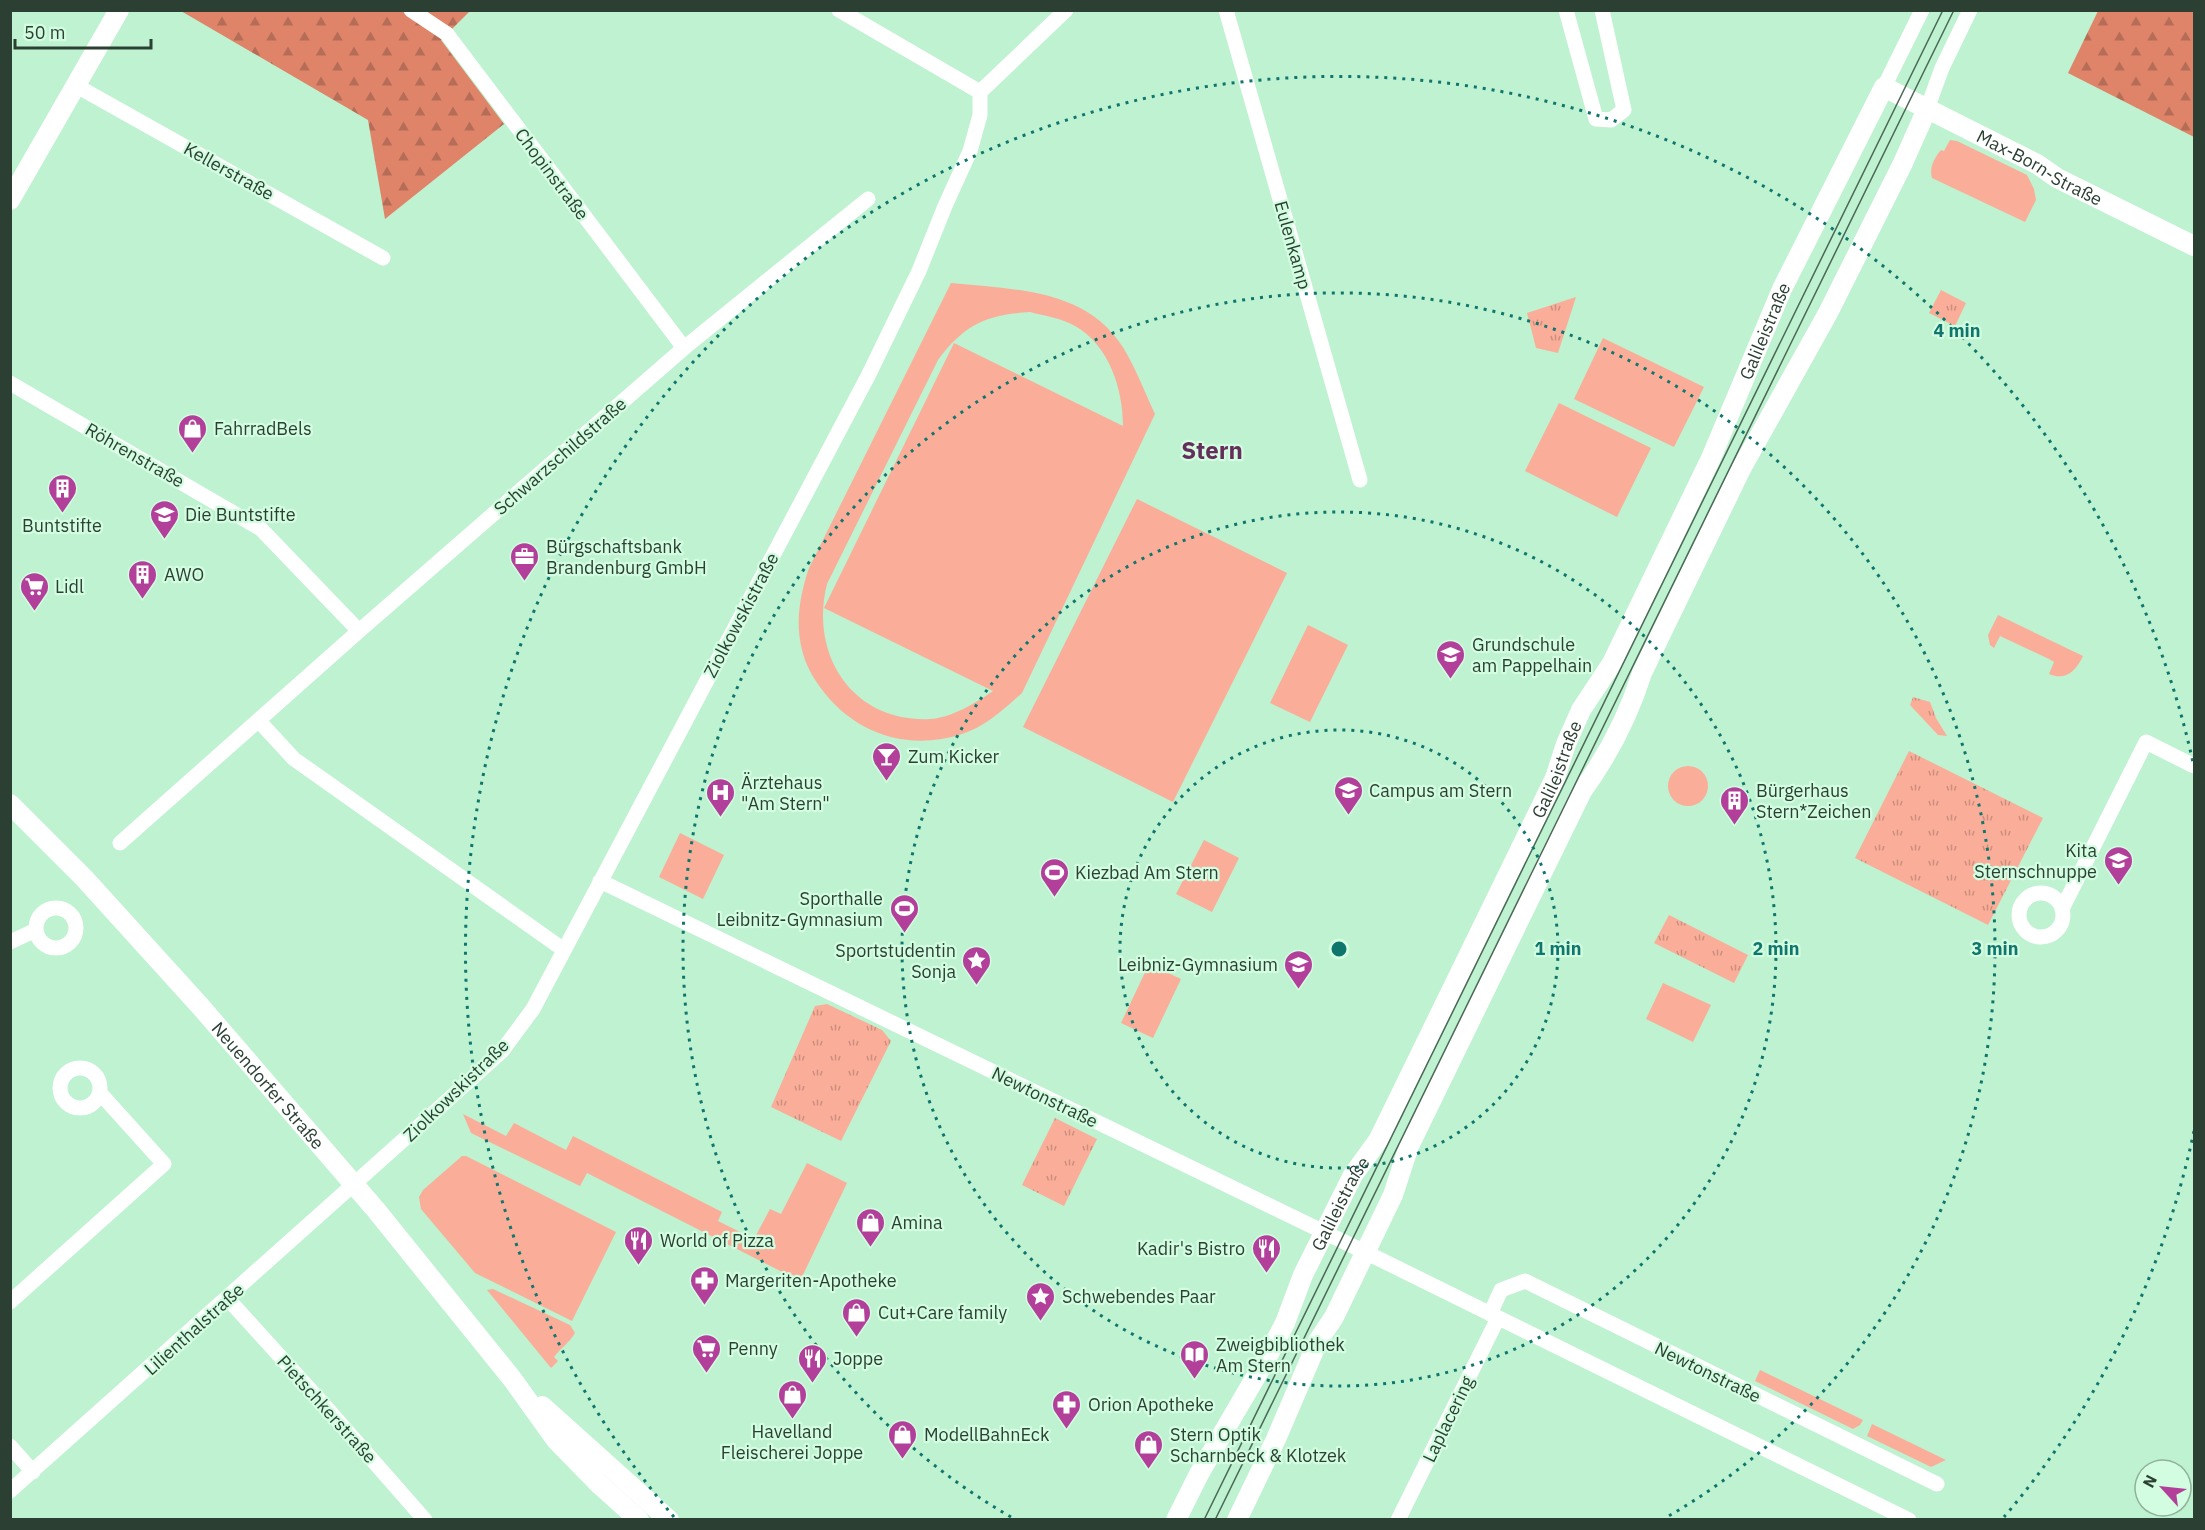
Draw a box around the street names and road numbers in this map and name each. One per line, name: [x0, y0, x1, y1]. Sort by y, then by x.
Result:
street label: Chopinstraße: [510, 123, 594, 225]
street label: Max-Born-Straße: [1973, 124, 2107, 210]
street label: Kellerstraße: [180, 137, 278, 205]
street label: Eulenkamp: [1269, 198, 1317, 292]
street label: Galileistraße: [1734, 278, 1795, 383]
street label: Schwarzschildstraße: [489, 392, 631, 520]
street label: Röhrenstraße: [81, 417, 189, 493]
street label: Ziolkowskistraße: [698, 549, 784, 681]
street label: Galileistraße: [1526, 717, 1587, 822]
street label: Neuendorfer Straße: [207, 1017, 330, 1154]
street label: Ziolkowskistraße: [398, 1034, 514, 1146]
street label: Newtonstraße: [988, 1061, 1102, 1133]
street label: Galileistraße: [1306, 1152, 1374, 1254]
street label: Lilienthalstraße: [139, 1278, 249, 1380]
street label: Newtonstraße: [1651, 1336, 1765, 1408]
street label: Pietschkerstraße: [272, 1350, 382, 1468]
street label: Laplacering: [1417, 1372, 1479, 1466]

